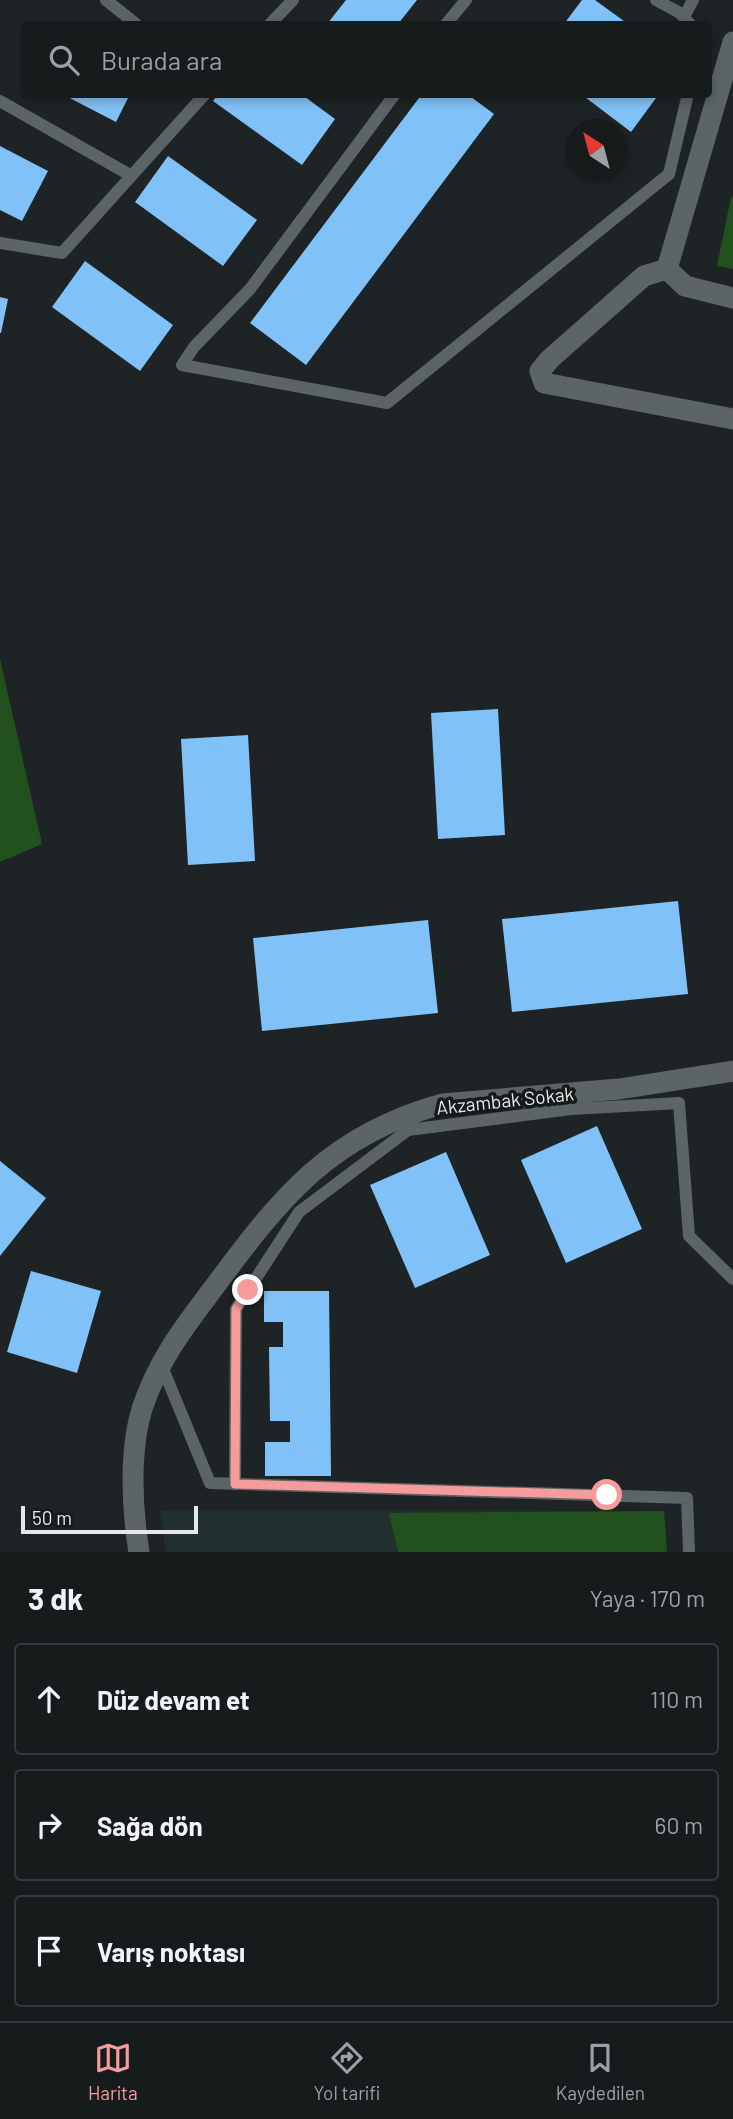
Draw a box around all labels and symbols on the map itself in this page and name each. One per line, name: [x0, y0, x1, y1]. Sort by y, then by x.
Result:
north arrow: [565, 119, 628, 182]
street label: Akzambak Sokak: [435, 1081, 575, 1119]
route end: [232, 1274, 263, 1305]
route start: [591, 1479, 622, 1510]
scale bar: [21, 1503, 198, 1535]

